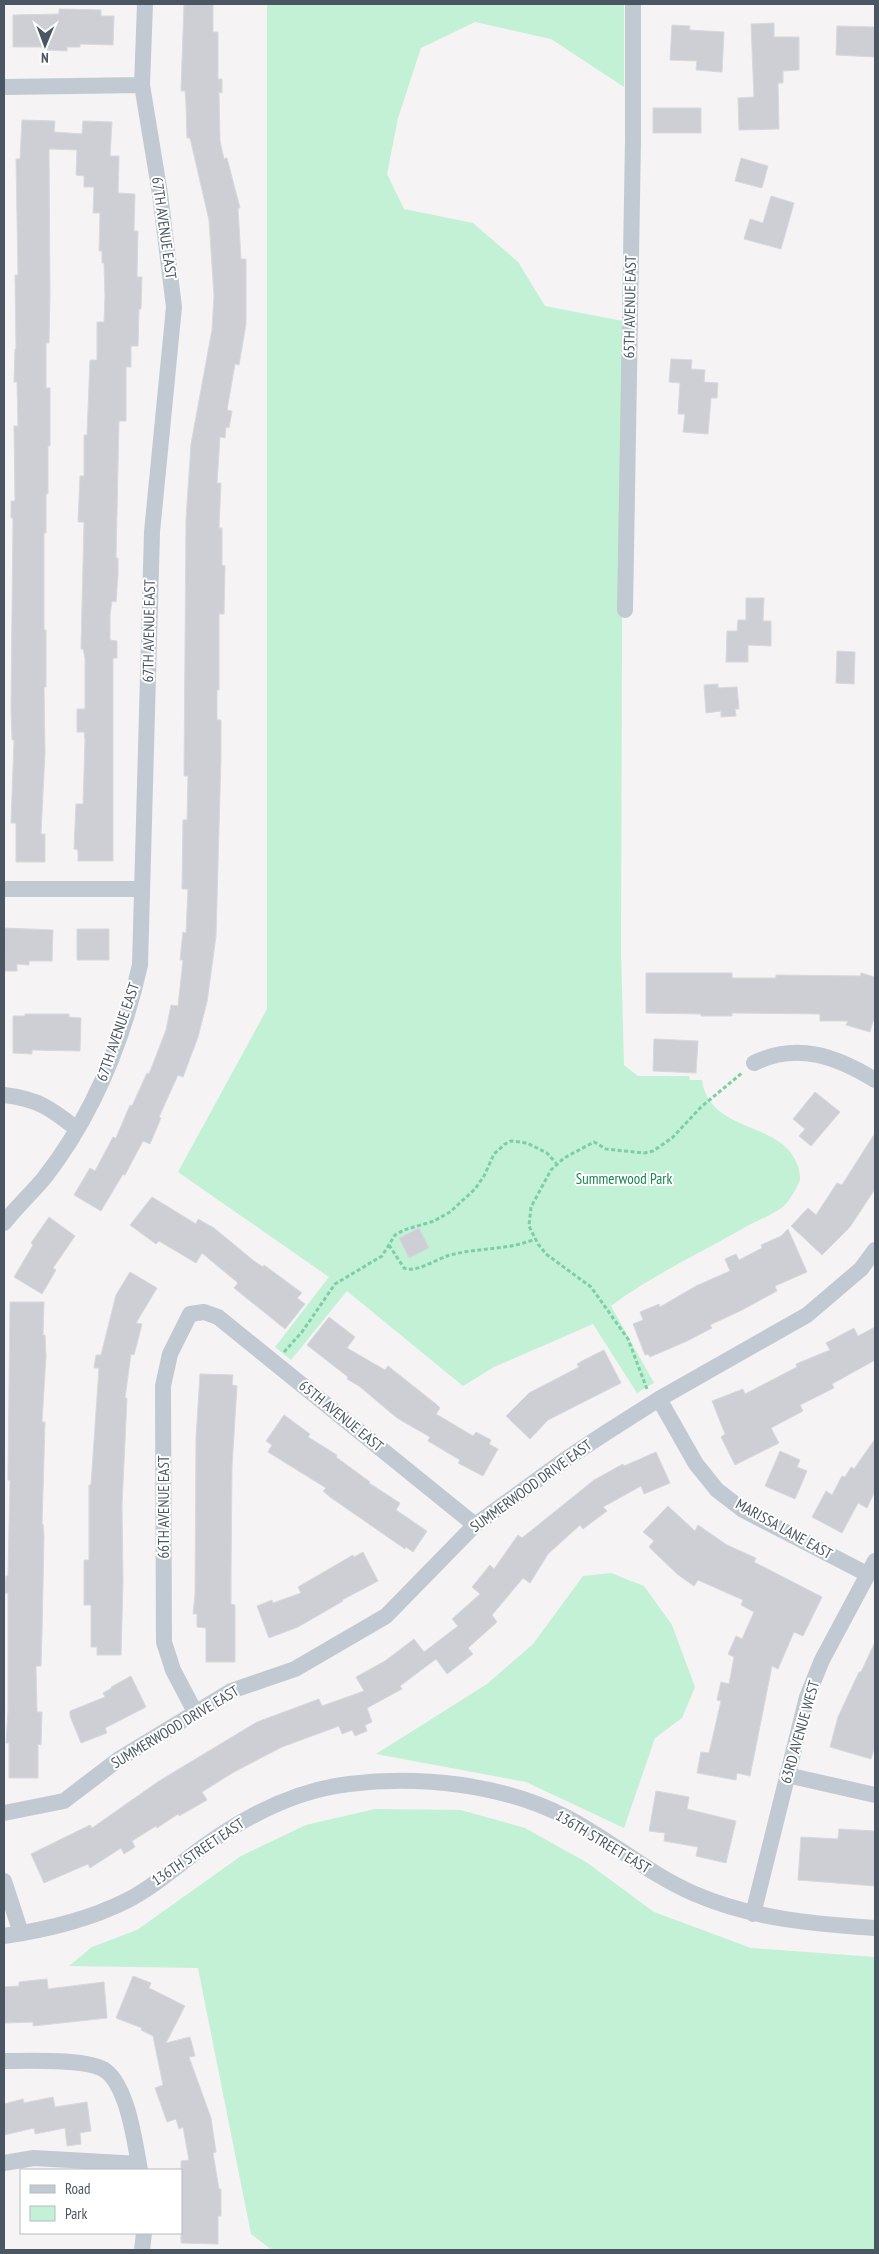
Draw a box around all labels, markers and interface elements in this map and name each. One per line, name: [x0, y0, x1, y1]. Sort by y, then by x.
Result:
north arrow: [20, 20, 70, 70]
text: N: [41, 49, 49, 67]
street label: 67TH AVENUE EAST: [148, 176, 181, 281]
street label: 65TH AVENUE EAST: [619, 255, 640, 359]
street label: 67TH AVENUE EAST: [138, 579, 159, 683]
street label: 67TH AVENUE EAST: [92, 980, 143, 1084]
park label: Summerwood Park: [576, 1169, 672, 1188]
street label: 65TH AVENUE EAST: [295, 1376, 388, 1456]
street label: SUMMERWOOD DRIVE EAST: [466, 1435, 595, 1536]
street label: 66TH AVENUE EAST: [154, 1455, 173, 1559]
street label: MARISSA LANE EAST: [733, 1494, 836, 1563]
street label: 63RD AVENUE WEST: [776, 1678, 823, 1786]
street label: SUMMERWOOD DRIVE EAST: [107, 1681, 242, 1772]
street label: 136TH STREET EAST: [552, 1806, 654, 1878]
street label: 136TH STREET EAST: [148, 1814, 248, 1890]
legend: [20, 2169, 182, 2234]
text: Road: [65, 2179, 91, 2198]
text: Park: [65, 2204, 87, 2223]

